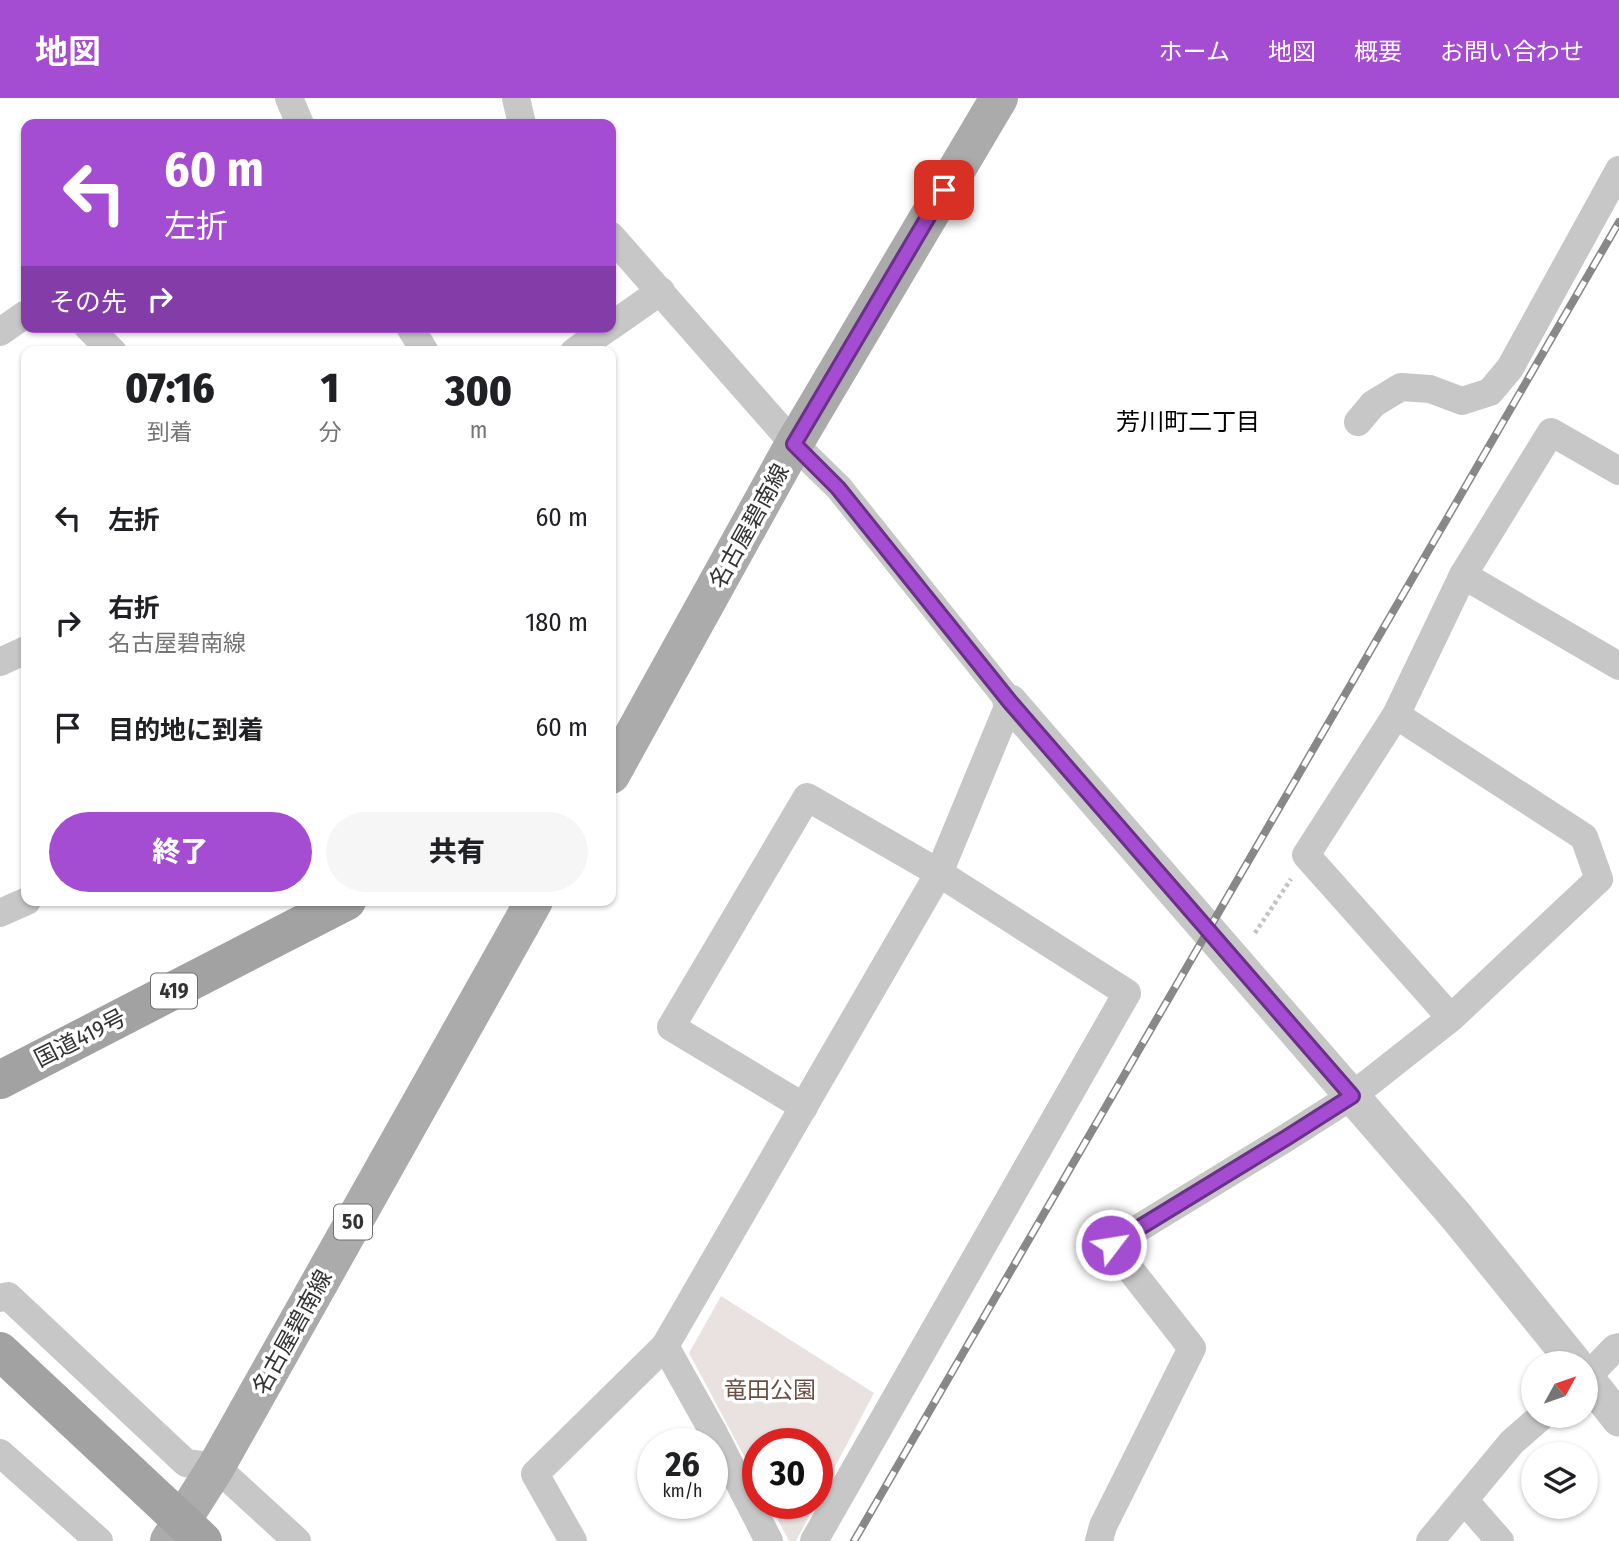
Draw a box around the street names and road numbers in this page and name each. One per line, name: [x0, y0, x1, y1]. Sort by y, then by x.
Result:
street label: 名古屋碧南線: [703, 459, 795, 593]
road number: 419: [151, 974, 197, 1008]
street label: 国道419号: [30, 1003, 130, 1073]
road number: 50: [334, 1204, 372, 1240]
street label: 名古屋碧南線: [246, 1265, 338, 1399]

